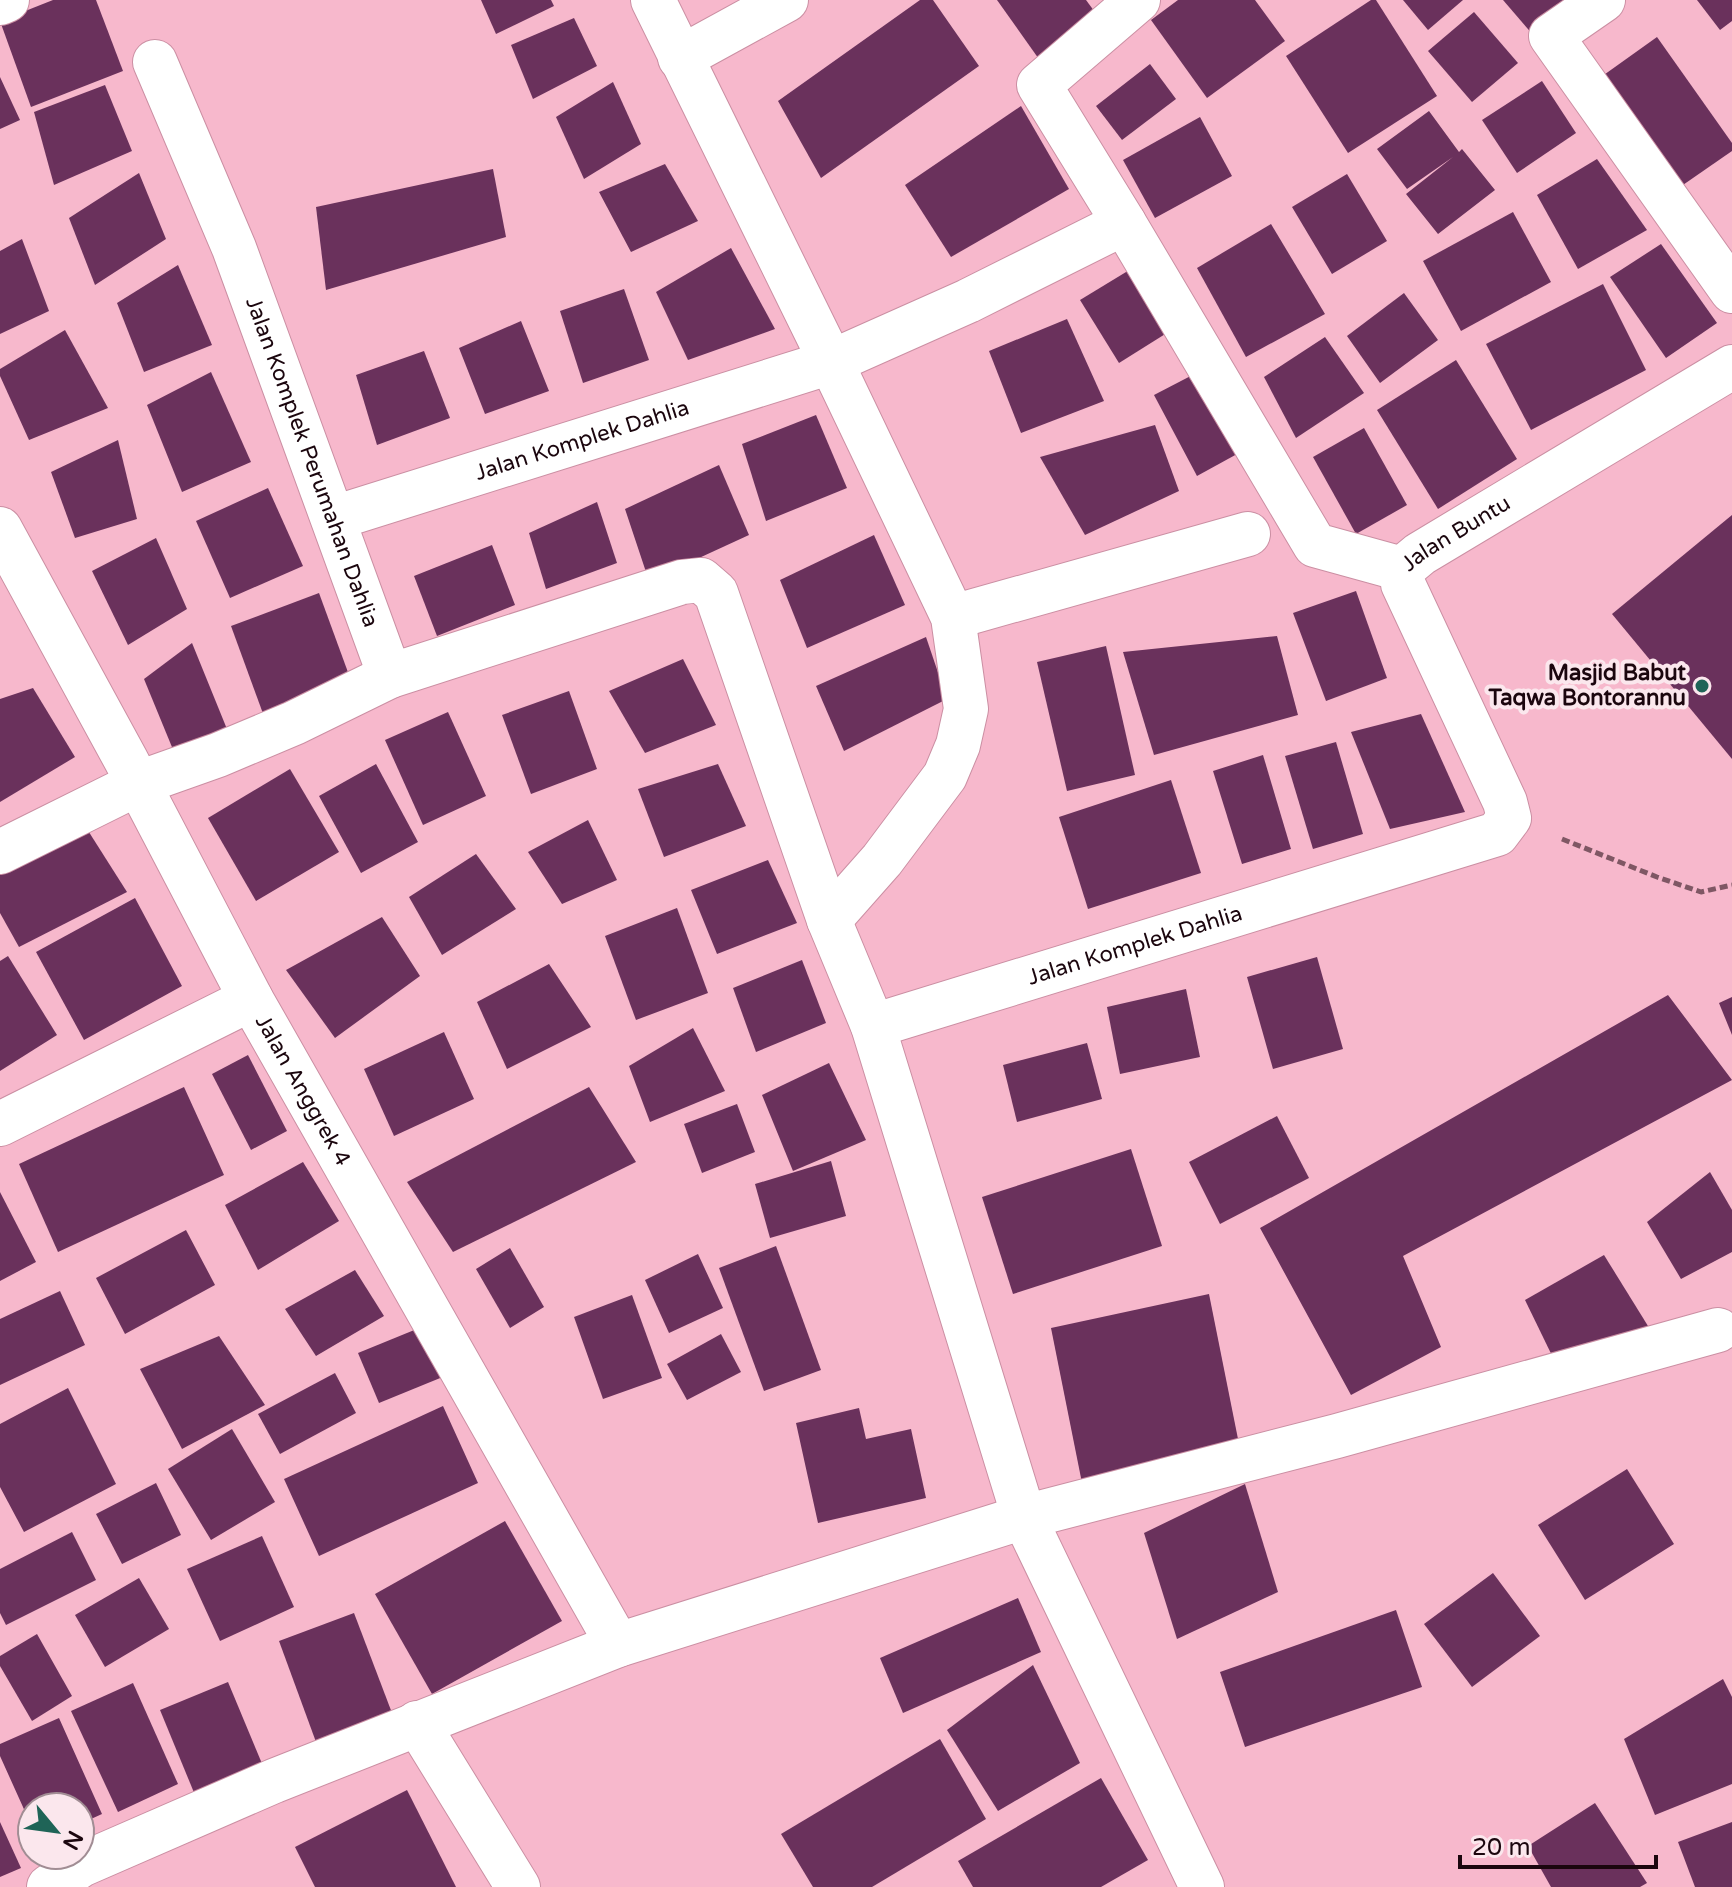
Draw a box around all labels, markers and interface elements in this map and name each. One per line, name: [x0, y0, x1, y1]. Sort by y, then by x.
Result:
street label: Jalan Komplek Perumahan Dahlia: [240, 294, 384, 631]
street label: Jalan Komplek Dahlia: [472, 394, 692, 486]
street label: Jalan Buntu: [1396, 490, 1515, 577]
place label: Masjid Babut Taqwa Bontorannu: [1488, 660, 1687, 711]
marker: Masjid Babut Taqwa Bontorannu: [1693, 677, 1711, 695]
street label: Jalan Komplek Dahlia: [1024, 900, 1245, 991]
street label: Jalan Anggrek 4: [250, 1010, 356, 1171]
north arrow: [16, 1791, 96, 1871]
scale bar: [1460, 1819, 1656, 1869]
text: N: [57, 1826, 88, 1854]
text: 20 m: [1472, 1833, 1530, 1862]

